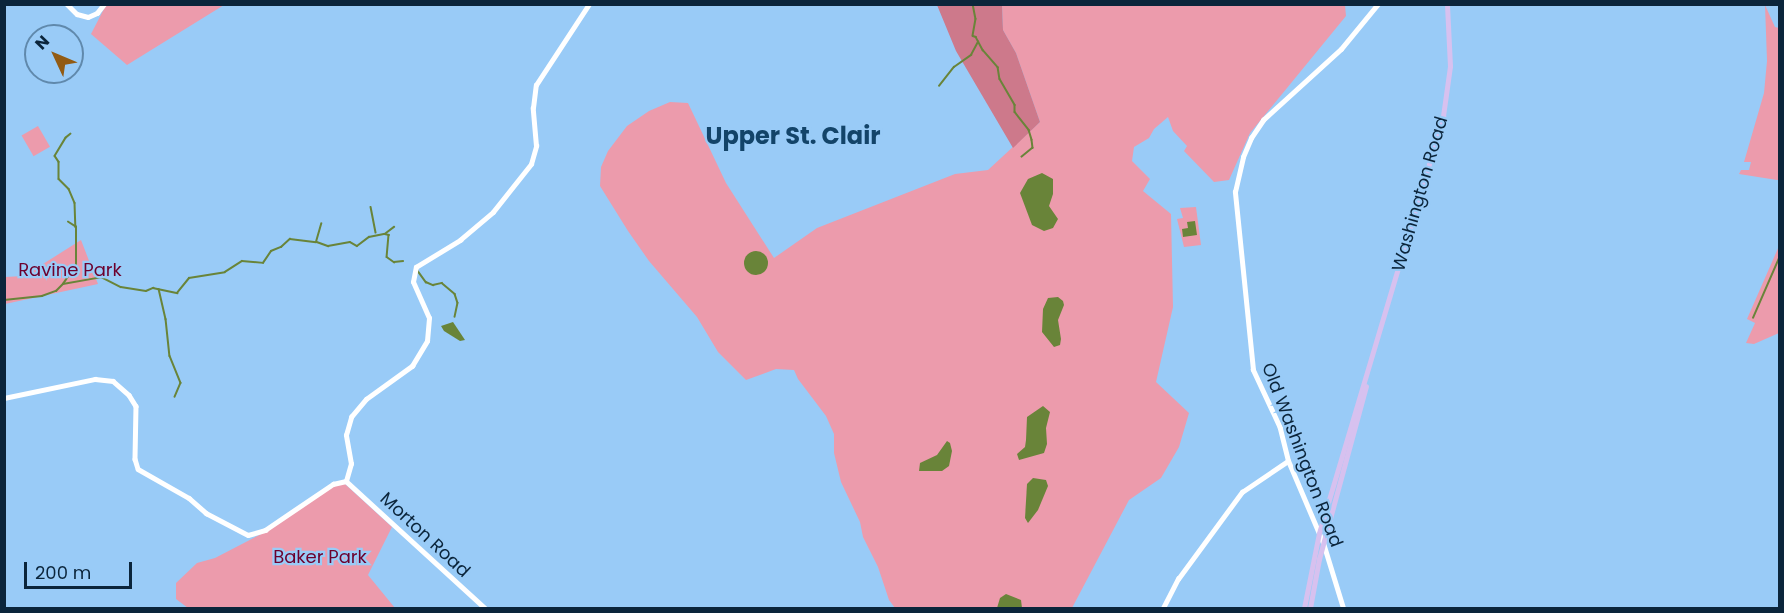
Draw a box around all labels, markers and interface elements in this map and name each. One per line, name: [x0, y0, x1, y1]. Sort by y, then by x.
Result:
north arrow: [24, 24, 84, 84]
text: N: [30, 30, 55, 55]
street label: Washington Road: [1388, 114, 1452, 274]
district label: Upper St. Clair: [705, 122, 881, 150]
park label: Ravine Park: [18, 259, 122, 281]
street label: Old Washington Road: [1257, 360, 1347, 550]
street label: Morton Road: [376, 488, 474, 582]
park label: Baker Park: [273, 546, 367, 568]
scale bar: [27, 550, 135, 588]
text: 200 m: [35, 560, 91, 585]

